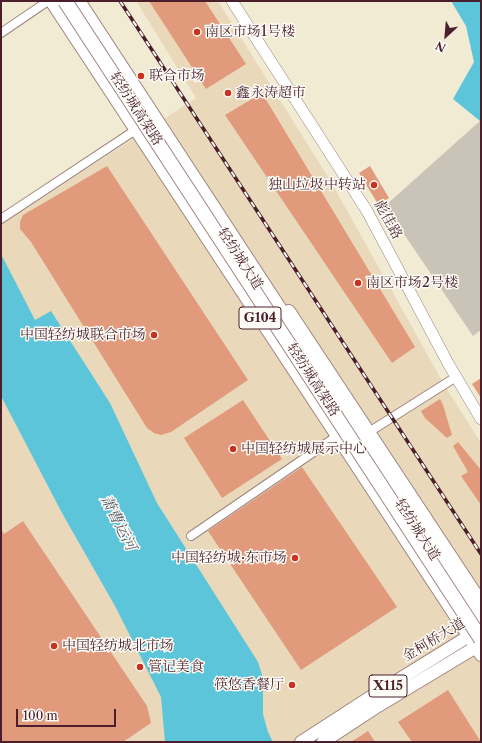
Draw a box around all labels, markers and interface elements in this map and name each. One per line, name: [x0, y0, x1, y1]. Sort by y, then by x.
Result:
north arrow: [426, 16, 466, 56]
place label: 南区市场1号楼: [205, 24, 295, 40]
marker: 南区市场1号楼: [192, 27, 202, 37]
text: N: [433, 38, 448, 55]
place label: 联合市场: [149, 68, 205, 84]
street label: 轻纺城高架路: [106, 69, 166, 149]
marker: 联合市场: [136, 71, 146, 81]
place label: 鑫永涛超市: [236, 85, 306, 101]
marker: 鑫永涛超市: [223, 88, 233, 98]
place label: 独山垃圾中转站: [268, 177, 366, 193]
marker: 独山垃圾中转站: [369, 180, 379, 190]
street label: 彪佳路: [370, 198, 406, 242]
street label: 轻纺城大道: [214, 225, 266, 293]
place label: 南区市场2号楼: [366, 275, 458, 291]
marker: 南区市场2号楼: [353, 278, 363, 288]
road number: G104: [239, 307, 281, 329]
place label: 中国轻纺城联合市场: [20, 327, 146, 343]
marker: 中国轻纺城联合市场: [149, 330, 159, 340]
street label: 轻纺城高架路: [283, 340, 343, 420]
place label: 中国轻纺城展示中心: [241, 441, 367, 457]
marker: 中国轻纺城展示中心: [228, 444, 238, 454]
water label: 萧曹运河: [96, 492, 140, 554]
street label: 轻纺城大道: [391, 496, 443, 564]
place label: 中国轻纺城·东市场: [171, 550, 287, 566]
marker: 中国轻纺城·东市场: [290, 553, 300, 563]
street label: 金柯桥大道: [400, 615, 468, 665]
place label: 中国轻纺城北市场: [62, 638, 174, 654]
marker: 中国轻纺城北市场: [49, 641, 59, 651]
place label: 管记美食: [148, 659, 204, 675]
marker: 管记美食: [135, 662, 145, 672]
road number: X115: [369, 675, 407, 697]
place label: 筷悠香餐厅: [214, 677, 284, 693]
marker: 筷悠香餐厅: [287, 680, 297, 690]
scale bar: [18, 701, 118, 727]
text: 100 m: [23, 708, 58, 723]

